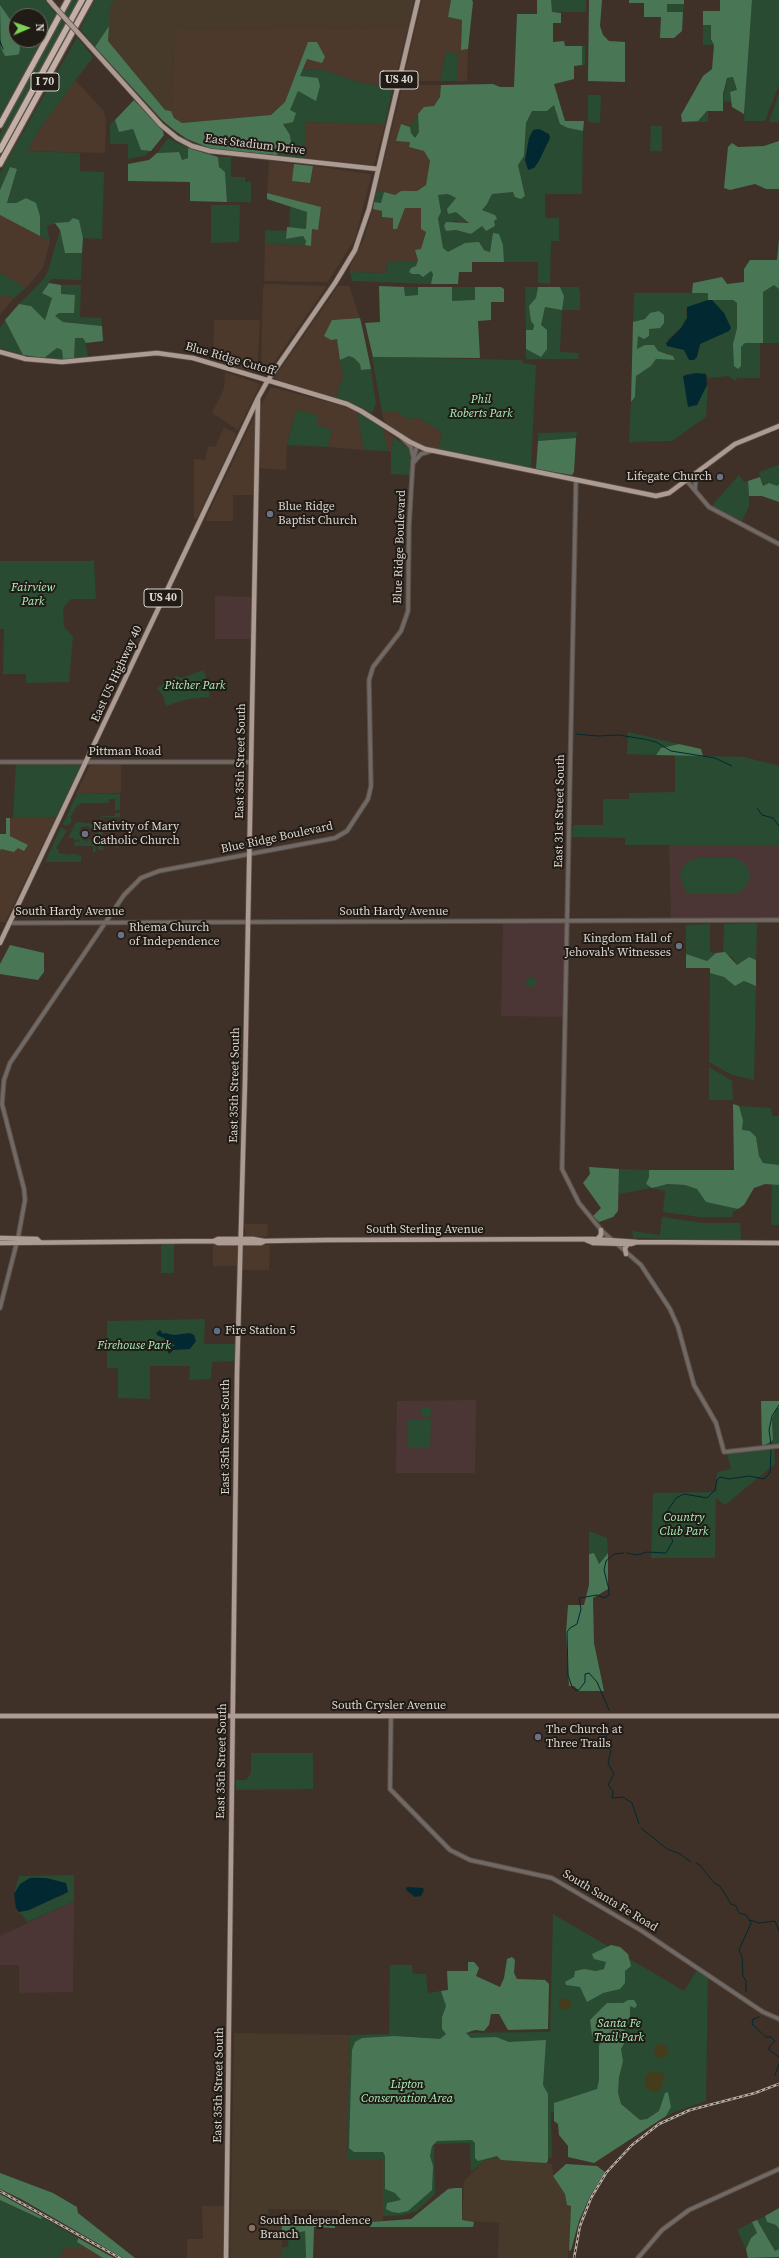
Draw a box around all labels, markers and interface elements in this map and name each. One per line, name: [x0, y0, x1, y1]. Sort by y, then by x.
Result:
north arrow: [8, 8, 48, 48]
text: N: [32, 23, 47, 32]
road number: US 40: [380, 71, 418, 89]
road number: I 70: [31, 73, 59, 91]
street label: East Stadium Drive: [204, 132, 306, 158]
street label: Blue Ridge Cutoff: [184, 339, 276, 379]
park label: Phil Roberts Park: [449, 393, 513, 421]
place label: Lifegate Church: [627, 470, 712, 484]
marker: Lifegate Church: [715, 472, 725, 482]
street label: Blue Ridge Boulevard: [391, 490, 409, 604]
place label: Blue Ridge Baptist Church: [278, 500, 357, 528]
marker: Blue Ridge Baptist Church: [265, 509, 275, 519]
park label: Fairview Park: [11, 581, 55, 609]
road number: US 40: [144, 589, 182, 607]
street label: East US Highway 40: [88, 624, 146, 724]
park label: Pitcher Park: [164, 679, 226, 693]
street label: East 35th Street South: [233, 703, 249, 819]
street label: Pittman Road: [89, 745, 161, 759]
street label: East 31st Street South: [552, 754, 568, 868]
street label: Blue Ridge Boulevard: [220, 819, 334, 857]
place label: Nativity of Mary Catholic Church: [93, 820, 180, 848]
marker: Nativity of Mary Catholic Church: [80, 829, 90, 839]
street label: South Hardy Avenue: [16, 905, 124, 919]
street label: South Hardy Avenue: [340, 905, 448, 919]
place label: Rhema Church of Independence: [129, 921, 220, 949]
marker: Rhema Church of Independence: [116, 930, 126, 940]
place label: Kingdom Hall of Jehovah's Witnesses: [565, 932, 671, 960]
marker: Kingdom Hall of Jehovah's Witnesses: [674, 941, 684, 951]
street label: East 35th Street South: [227, 1027, 243, 1143]
street label: South Sterling Avenue: [366, 1223, 484, 1237]
place label: Fire Station 5: [225, 1324, 295, 1338]
marker: Fire Station 5: [212, 1326, 222, 1336]
park label: Firehouse Park: [97, 1339, 171, 1353]
street label: East 35th Street South: [219, 1379, 233, 1495]
park label: Country Club Park: [660, 1511, 708, 1539]
street label: South Crysler Avenue: [332, 1699, 446, 1713]
street label: East 35th Street South: [214, 1703, 230, 1819]
place label: The Church at Three Trails: [546, 1723, 622, 1751]
marker: The Church at Three Trails: [533, 1732, 543, 1742]
street label: South Santa Fe Road: [560, 1867, 660, 1935]
park label: Santa Fe Trail Park: [594, 2017, 644, 2045]
street label: East 35th Street South: [211, 2027, 227, 2143]
park label: Lipton Conservation Area: [361, 2078, 453, 2106]
place label: South Independence Branch: [260, 2214, 371, 2242]
marker: South Independence Branch: [247, 2223, 257, 2233]

